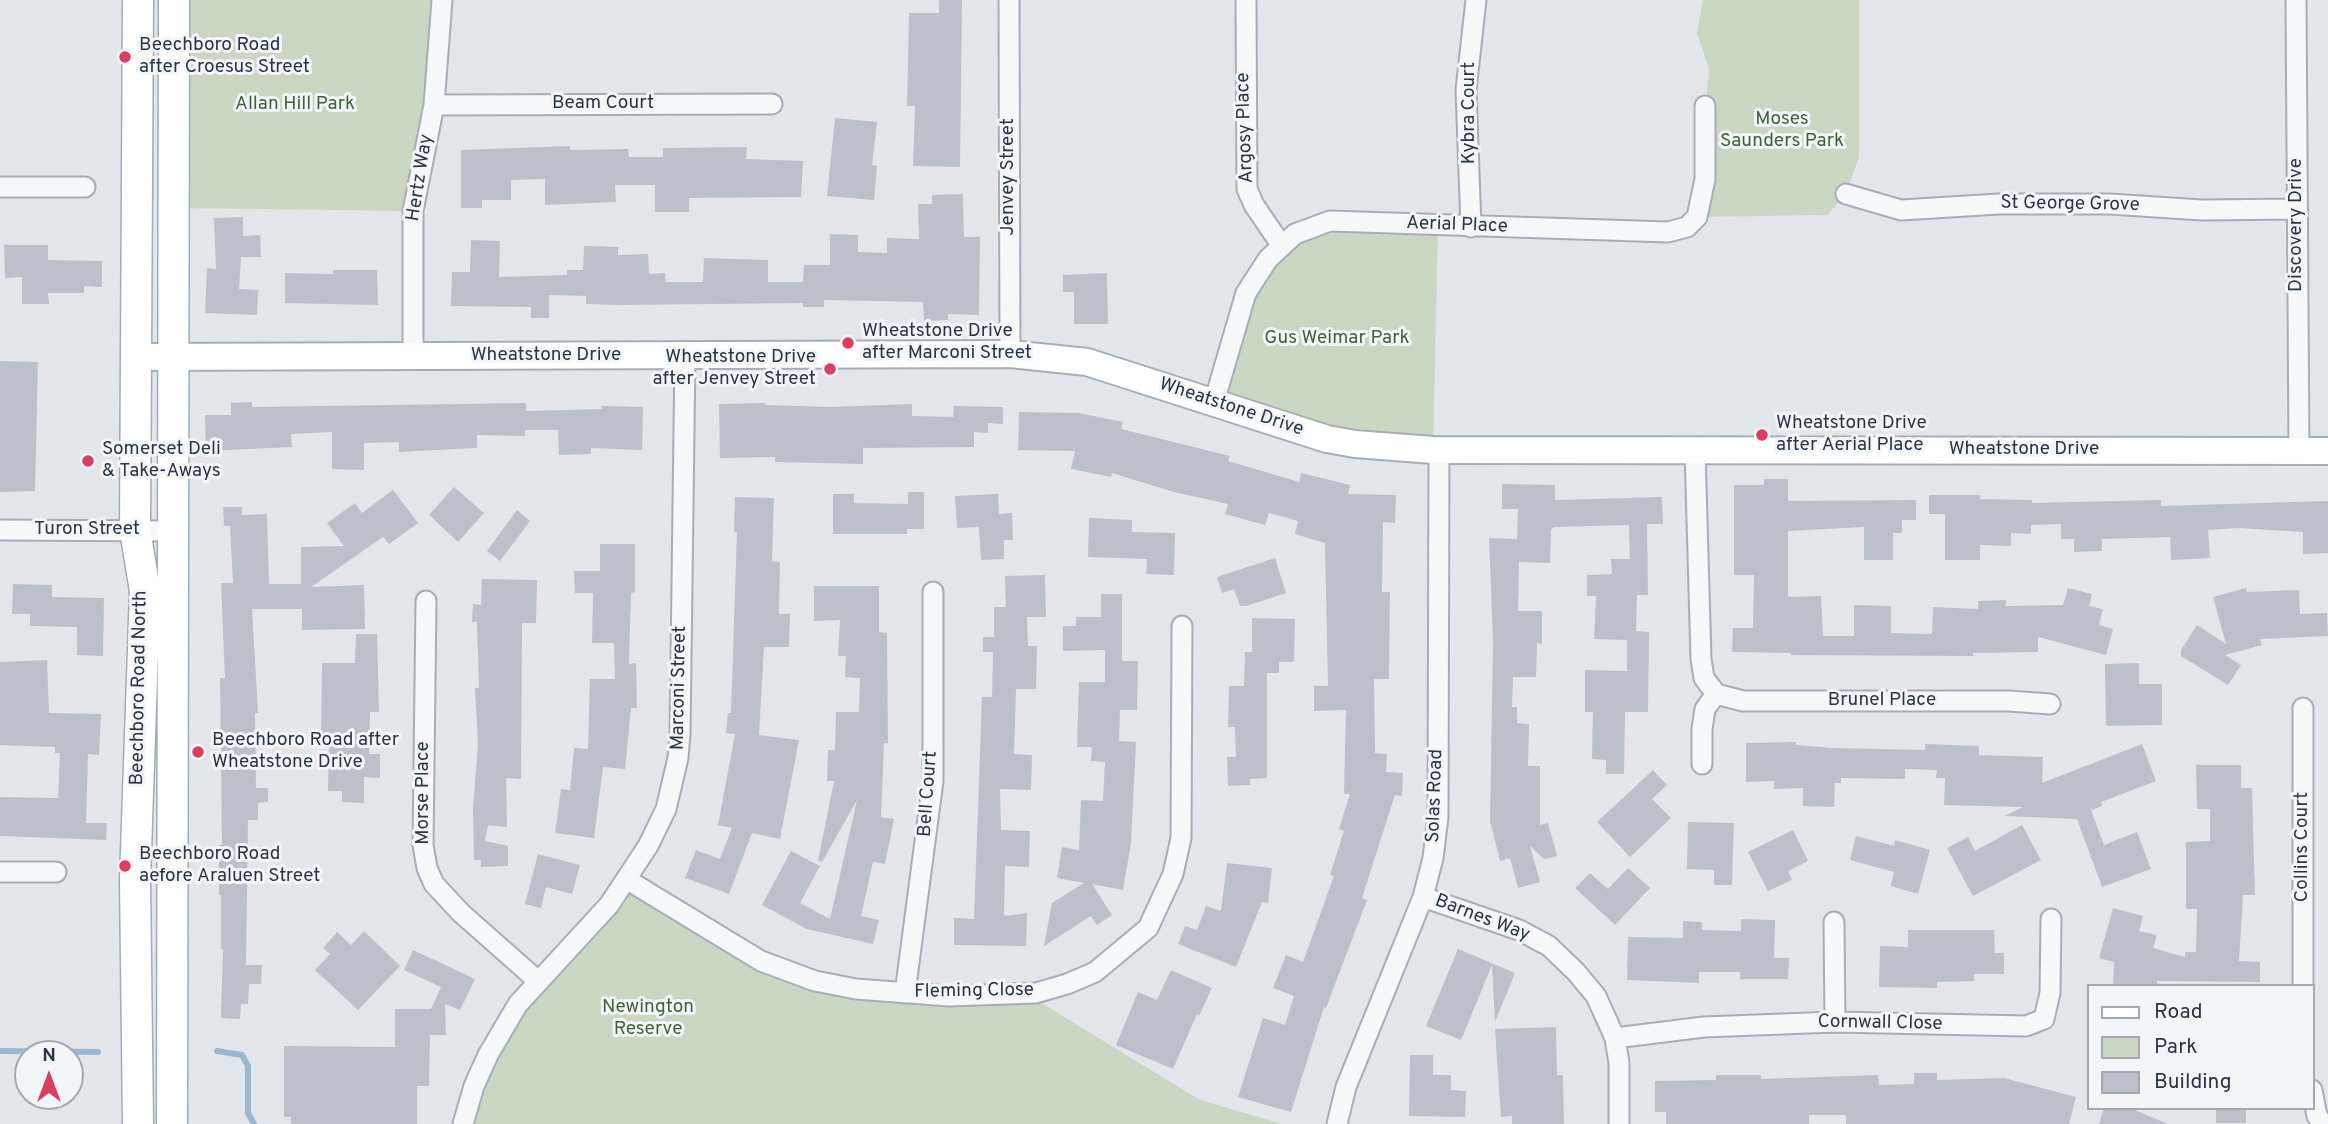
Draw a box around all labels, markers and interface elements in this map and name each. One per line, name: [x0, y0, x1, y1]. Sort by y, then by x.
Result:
place label: Beechboro Road after Croesus Street: [139, 35, 310, 79]
marker: Beechboro Road after Croesus Street: [117, 49, 133, 65]
street label: Kybra Court: [1459, 62, 1481, 164]
street label: Argosy Place: [1233, 72, 1259, 184]
street label: Beam Court: [552, 93, 654, 115]
park label: Allan Hill Park: [235, 94, 355, 116]
park label: Moses Saunders Park: [1720, 109, 1844, 153]
street label: Jenvey Street: [998, 118, 1020, 236]
street label: Hertz Way: [403, 133, 439, 223]
street label: Discovery Drive: [2286, 158, 2308, 292]
street label: St George Grove: [2000, 192, 2140, 218]
street label: Aerial Place: [1406, 213, 1508, 239]
place label: Wheatstone Drive after Marconi Street: [862, 321, 1032, 365]
park label: Gus Weimar Park: [1264, 328, 1410, 350]
marker: Wheatstone Drive after Marconi Street: [840, 335, 856, 351]
street label: Wheatstone Drive: [471, 345, 621, 367]
place label: Wheatstone Drive after Jenvey Street: [653, 347, 816, 391]
marker: Wheatstone Drive after Jenvey Street: [822, 361, 838, 377]
street label: Wheatstone Drive: [1156, 374, 1306, 442]
place label: Wheatstone Drive after Aerial Place: [1776, 413, 1927, 457]
marker: Wheatstone Drive after Aerial Place: [1754, 427, 1770, 443]
place label: Somerset Deli & Take-Aways: [102, 439, 221, 483]
street label: Wheatstone Drive: [1949, 439, 2099, 461]
marker: Somerset Deli & Take-Aways: [80, 453, 96, 469]
street label: Turon Street: [34, 519, 140, 541]
street label: Beechboro Road North: [127, 590, 153, 786]
street label: Marconi Street: [668, 626, 692, 750]
street label: Brunel Place: [1828, 690, 1936, 712]
place label: Beechboro Road after Wheatstone Drive: [212, 730, 399, 774]
street label: Morse Place: [413, 741, 435, 845]
marker: Beechboro Road after Wheatstone Drive: [190, 744, 206, 760]
street label: Solas Road: [1423, 749, 1449, 843]
street label: Bell Court: [915, 750, 943, 838]
street label: Collins Court: [2292, 792, 2314, 902]
place label: Beechboro Road aefore Araluen Street: [139, 844, 320, 888]
marker: Beechboro Road aefore Araluen Street: [117, 858, 133, 874]
street label: Barnes Way: [1431, 890, 1533, 948]
street label: Fleming Close: [914, 980, 1034, 1004]
legend: [2086, 984, 2314, 1110]
park label: Newington Reserve: [602, 997, 694, 1041]
text: Road: [2154, 999, 2203, 1026]
street label: Cornwall Close: [1817, 1012, 1943, 1036]
text: Park: [2154, 1034, 2197, 1061]
north arrow: [14, 1040, 84, 1110]
text: N: [42, 1044, 56, 1068]
text: Building: [2154, 1069, 2232, 1096]

